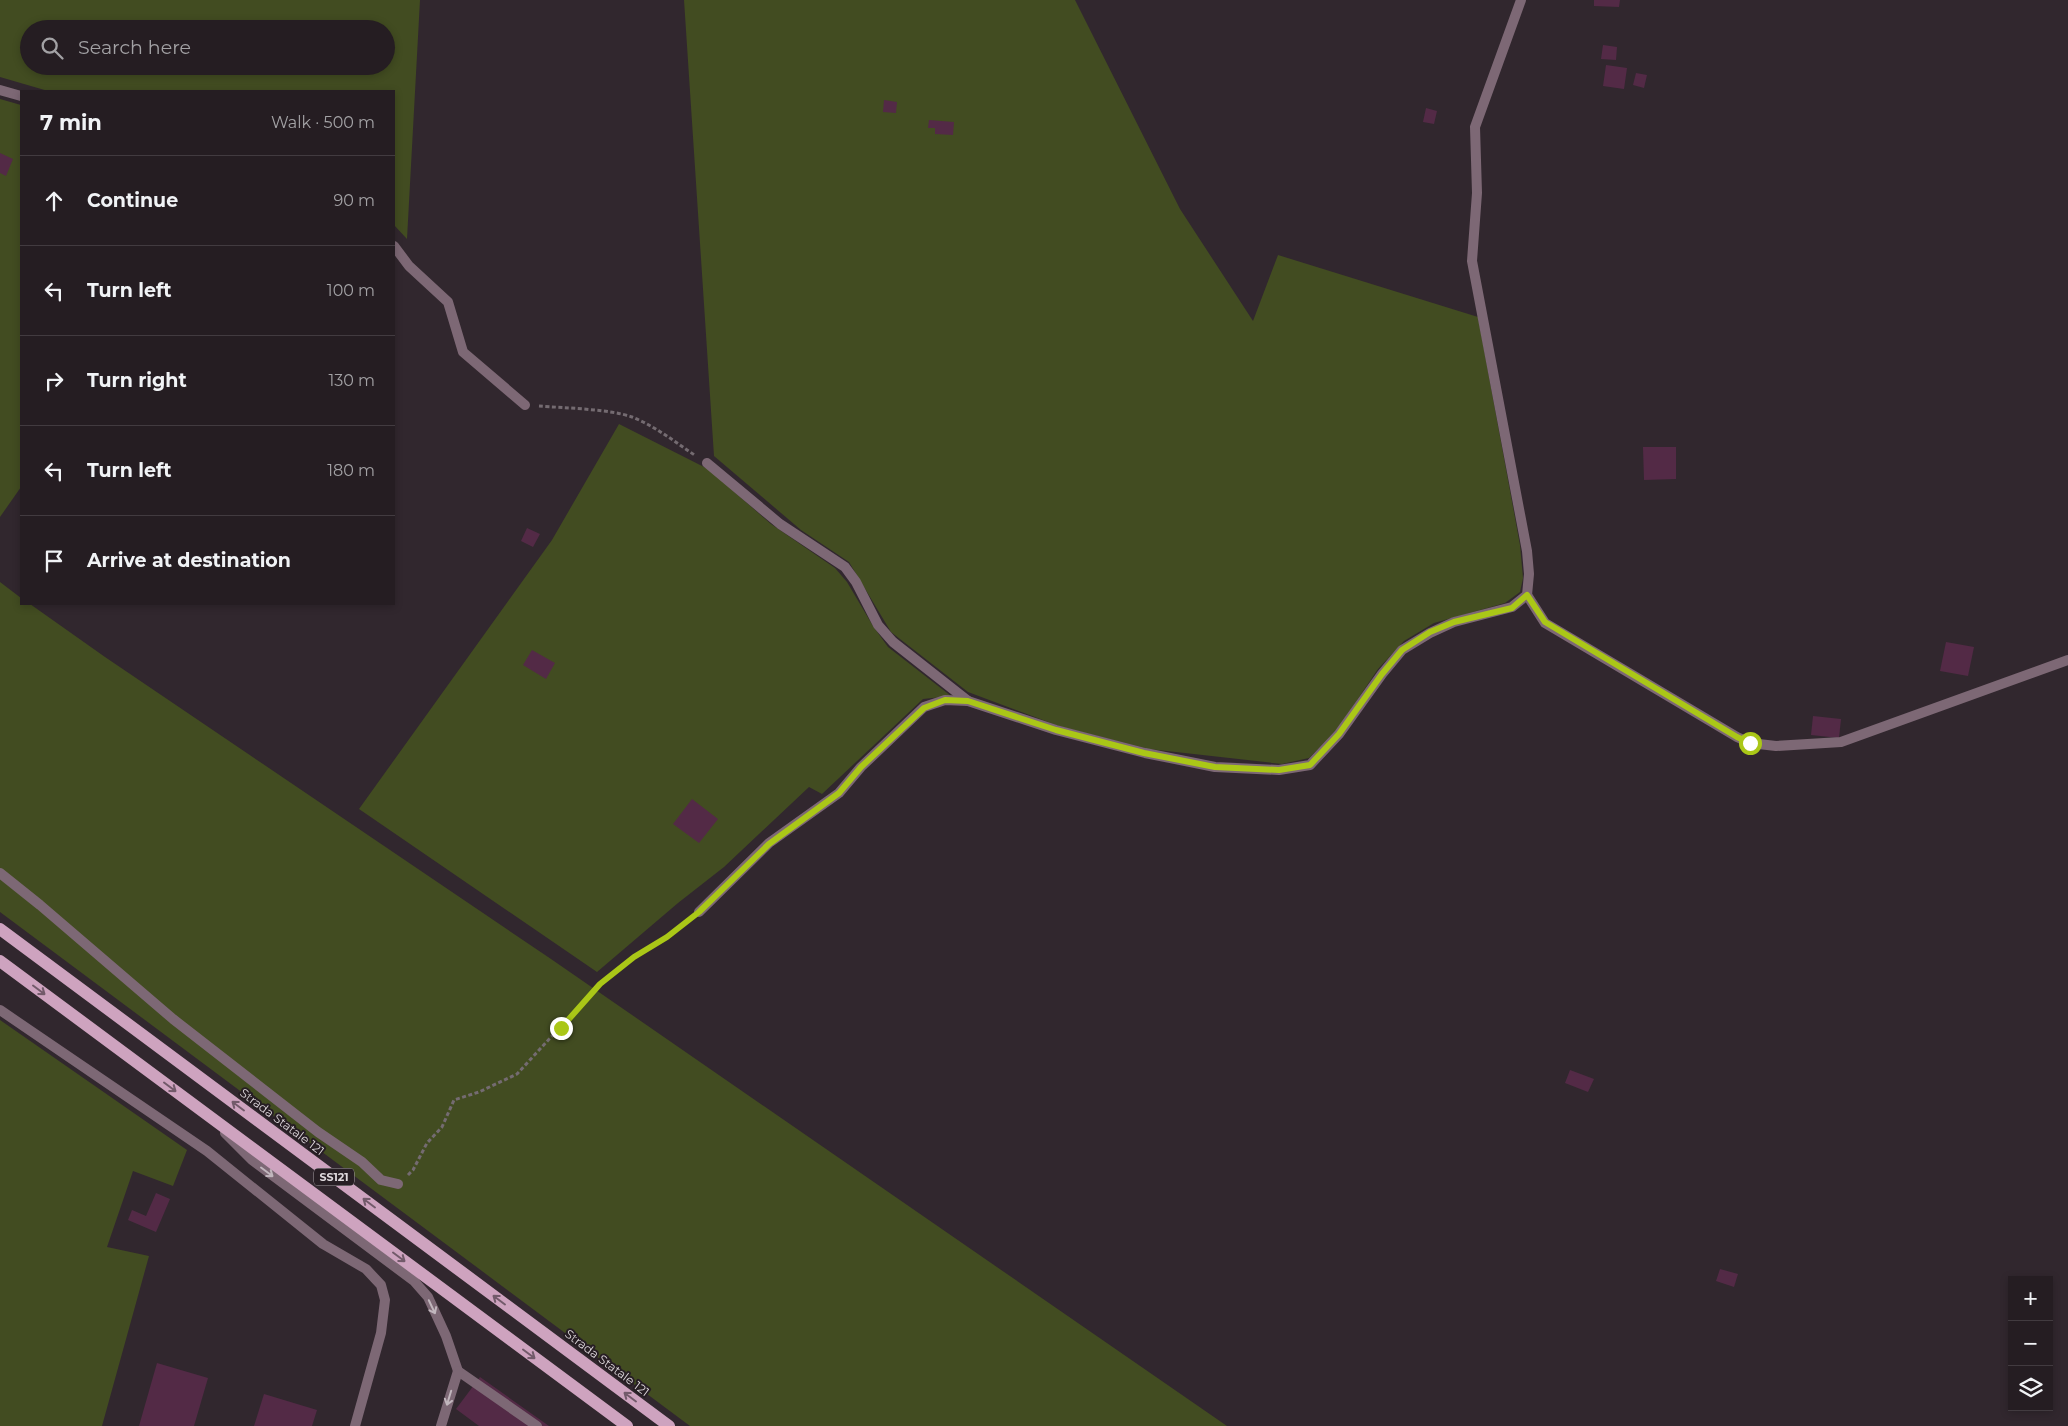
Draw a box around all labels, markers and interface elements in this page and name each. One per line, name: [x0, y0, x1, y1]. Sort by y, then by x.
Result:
search box: [20, 20, 395, 75]
icon: search: [38, 34, 66, 62]
text: Search here: [78, 36, 191, 59]
text: 7 min: [40, 110, 102, 135]
text: Walk · 500 m: [271, 113, 375, 132]
icon: ahead: [40, 187, 68, 215]
text: Continue: [87, 189, 178, 212]
text: 90 m: [333, 191, 375, 210]
icon: left: [40, 277, 68, 305]
text: Turn left: [87, 279, 172, 302]
text: 100 m: [327, 281, 375, 300]
icon: right: [40, 367, 68, 395]
text: Turn right: [87, 369, 187, 392]
text: 130 m: [328, 371, 375, 390]
icon: left: [40, 457, 68, 485]
text: Turn left: [87, 459, 172, 482]
text: 180 m: [327, 461, 375, 480]
icon: arrive: [40, 547, 68, 575]
text: Arrive at destination: [87, 549, 291, 572]
route start: [1739, 732, 1762, 755]
one-way arrow: [32, 985, 45, 996]
route end: [550, 1017, 573, 1040]
one-way arrow: [163, 1082, 177, 1092]
street label: Strada Statale 121: [237, 1085, 328, 1158]
one-way arrow: [231, 1101, 245, 1111]
one-way arrow: [260, 1166, 273, 1177]
road number: SS121: [314, 1168, 354, 1186]
one-way arrow: [362, 1198, 376, 1208]
one-way arrow: [392, 1252, 406, 1262]
map controls: [2008, 1276, 2053, 1411]
button: +: [2008, 1276, 2053, 1321]
one-way arrow: [492, 1295, 506, 1305]
one-way arrow: [428, 1299, 438, 1314]
button: −: [2008, 1321, 2053, 1366]
street label: Strada Statale 121: [562, 1326, 653, 1399]
one-way arrow: [522, 1348, 535, 1359]
button: layers: [2008, 1366, 2053, 1411]
one-way arrow: [444, 1390, 454, 1406]
one-way arrow: [623, 1392, 637, 1402]

